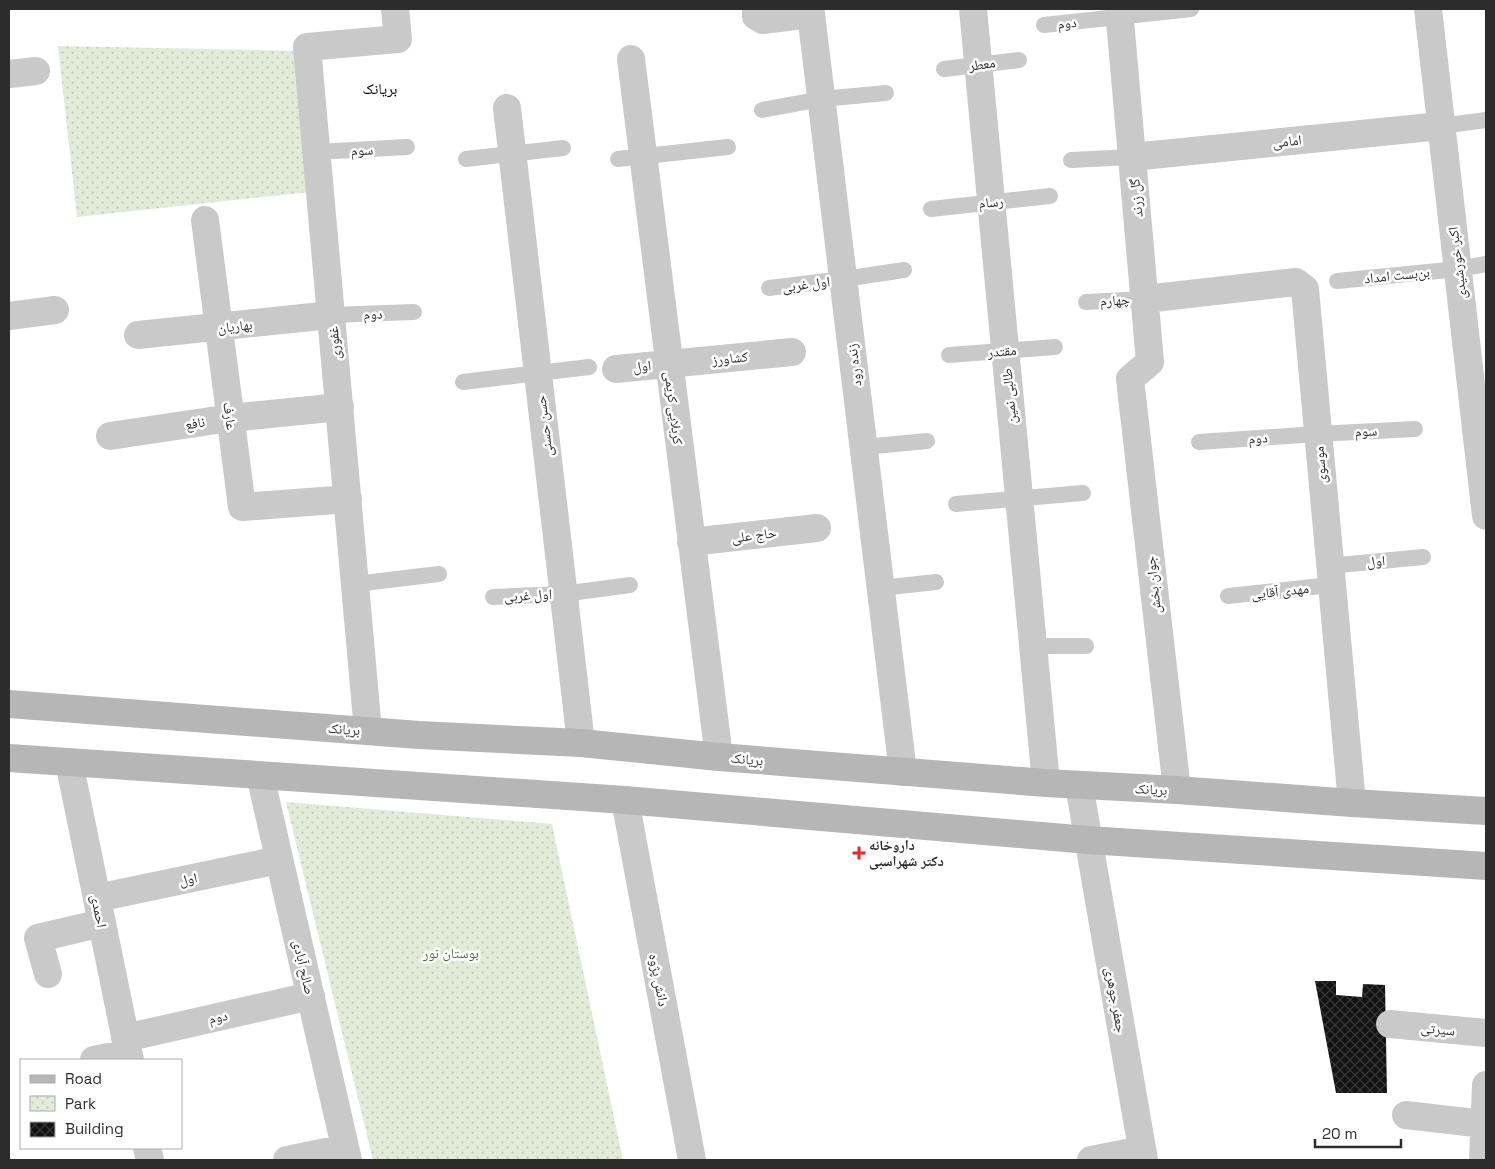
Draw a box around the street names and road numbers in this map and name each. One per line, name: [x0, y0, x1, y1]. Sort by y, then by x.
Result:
street label: دوم: [1057, 13, 1078, 34]
street label: معطر: [967, 53, 996, 75]
street label: امامی: [1272, 131, 1302, 151]
street label: سوم: [350, 140, 374, 161]
street label: گل زرند: [1125, 178, 1147, 218]
street label: رسام: [978, 192, 1004, 213]
street label: اکبر خورشیدی: [1444, 226, 1470, 300]
street label: بن‌بست امداد: [1363, 263, 1431, 287]
street label: اول غربی: [781, 272, 831, 296]
street label: چهارم: [1100, 290, 1131, 311]
street label: دوم: [363, 305, 383, 324]
street label: بهاریان: [217, 315, 253, 337]
street label: غفوری: [324, 326, 344, 360]
street label: مقتدر: [986, 341, 1017, 361]
street label: زنده رود: [842, 343, 866, 387]
street label: کشاورز: [710, 347, 749, 369]
street label: اول: [632, 356, 652, 376]
street label: طالبی نمین: [998, 367, 1020, 425]
street label: کربلایی کریمی: [661, 370, 687, 446]
street label: حسن حسنی: [531, 394, 557, 458]
street label: عارف: [219, 401, 241, 431]
street label: نافع: [184, 413, 207, 434]
street label: سوم: [1354, 421, 1378, 442]
street label: دوم: [1248, 428, 1268, 449]
street label: موسوی: [1309, 446, 1331, 484]
street label: حاج علی: [731, 523, 778, 548]
street label: اول: [1366, 551, 1386, 571]
street label: جوان بخش: [1141, 555, 1165, 615]
street label: مهدی آقایی: [1250, 579, 1310, 603]
street label: اول غربی: [504, 585, 552, 605]
street label: بریانک: [327, 719, 361, 739]
street label: بریانک: [730, 749, 764, 769]
street label: بریانک: [1134, 779, 1168, 799]
street label: اول: [177, 868, 199, 890]
street label: احمدی: [87, 893, 111, 929]
street label: صالح آبادی: [288, 938, 319, 996]
street label: دانش پژوه: [645, 952, 673, 1008]
street label: جعفر جوهری: [1101, 966, 1131, 1034]
street label: دوم: [207, 1006, 230, 1029]
street label: سیرتی: [1420, 1019, 1456, 1039]

